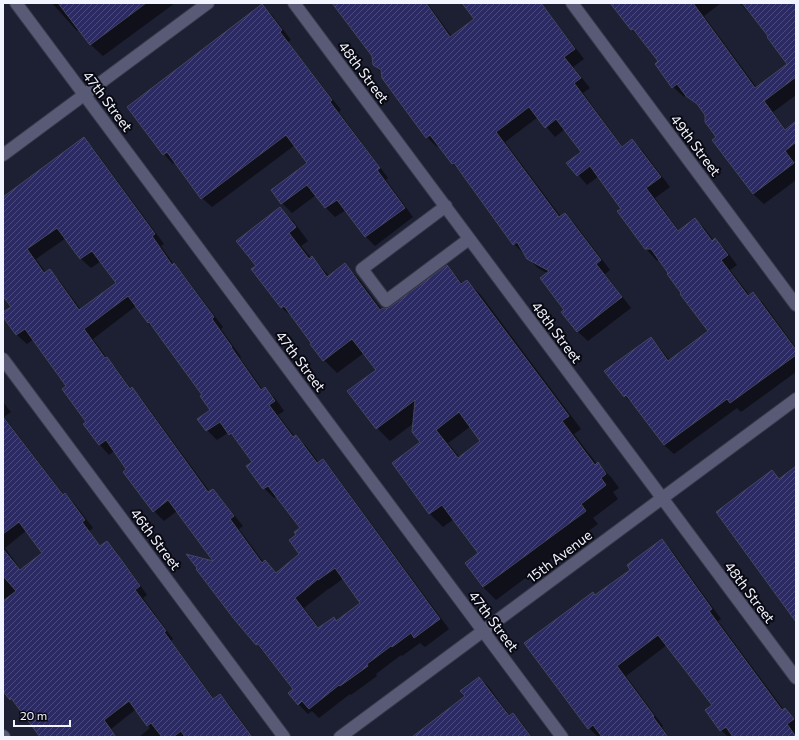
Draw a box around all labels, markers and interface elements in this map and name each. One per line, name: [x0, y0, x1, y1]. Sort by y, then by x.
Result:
street label: 48th Street: [335, 38, 393, 106]
street label: 47th Street: [80, 67, 136, 135]
street label: 49th Street: [667, 111, 725, 179]
street label: 48th Street: [528, 298, 586, 366]
street label: 47th Street: [273, 327, 329, 395]
street label: 46th Street: [127, 505, 185, 573]
street label: 15th Avenue: [523, 526, 595, 586]
street label: 48th Street: [721, 558, 779, 626]
street label: 47th Street: [466, 587, 522, 655]
scale bar: [14, 702, 70, 728]
text: 20 m: [20, 708, 47, 722]

